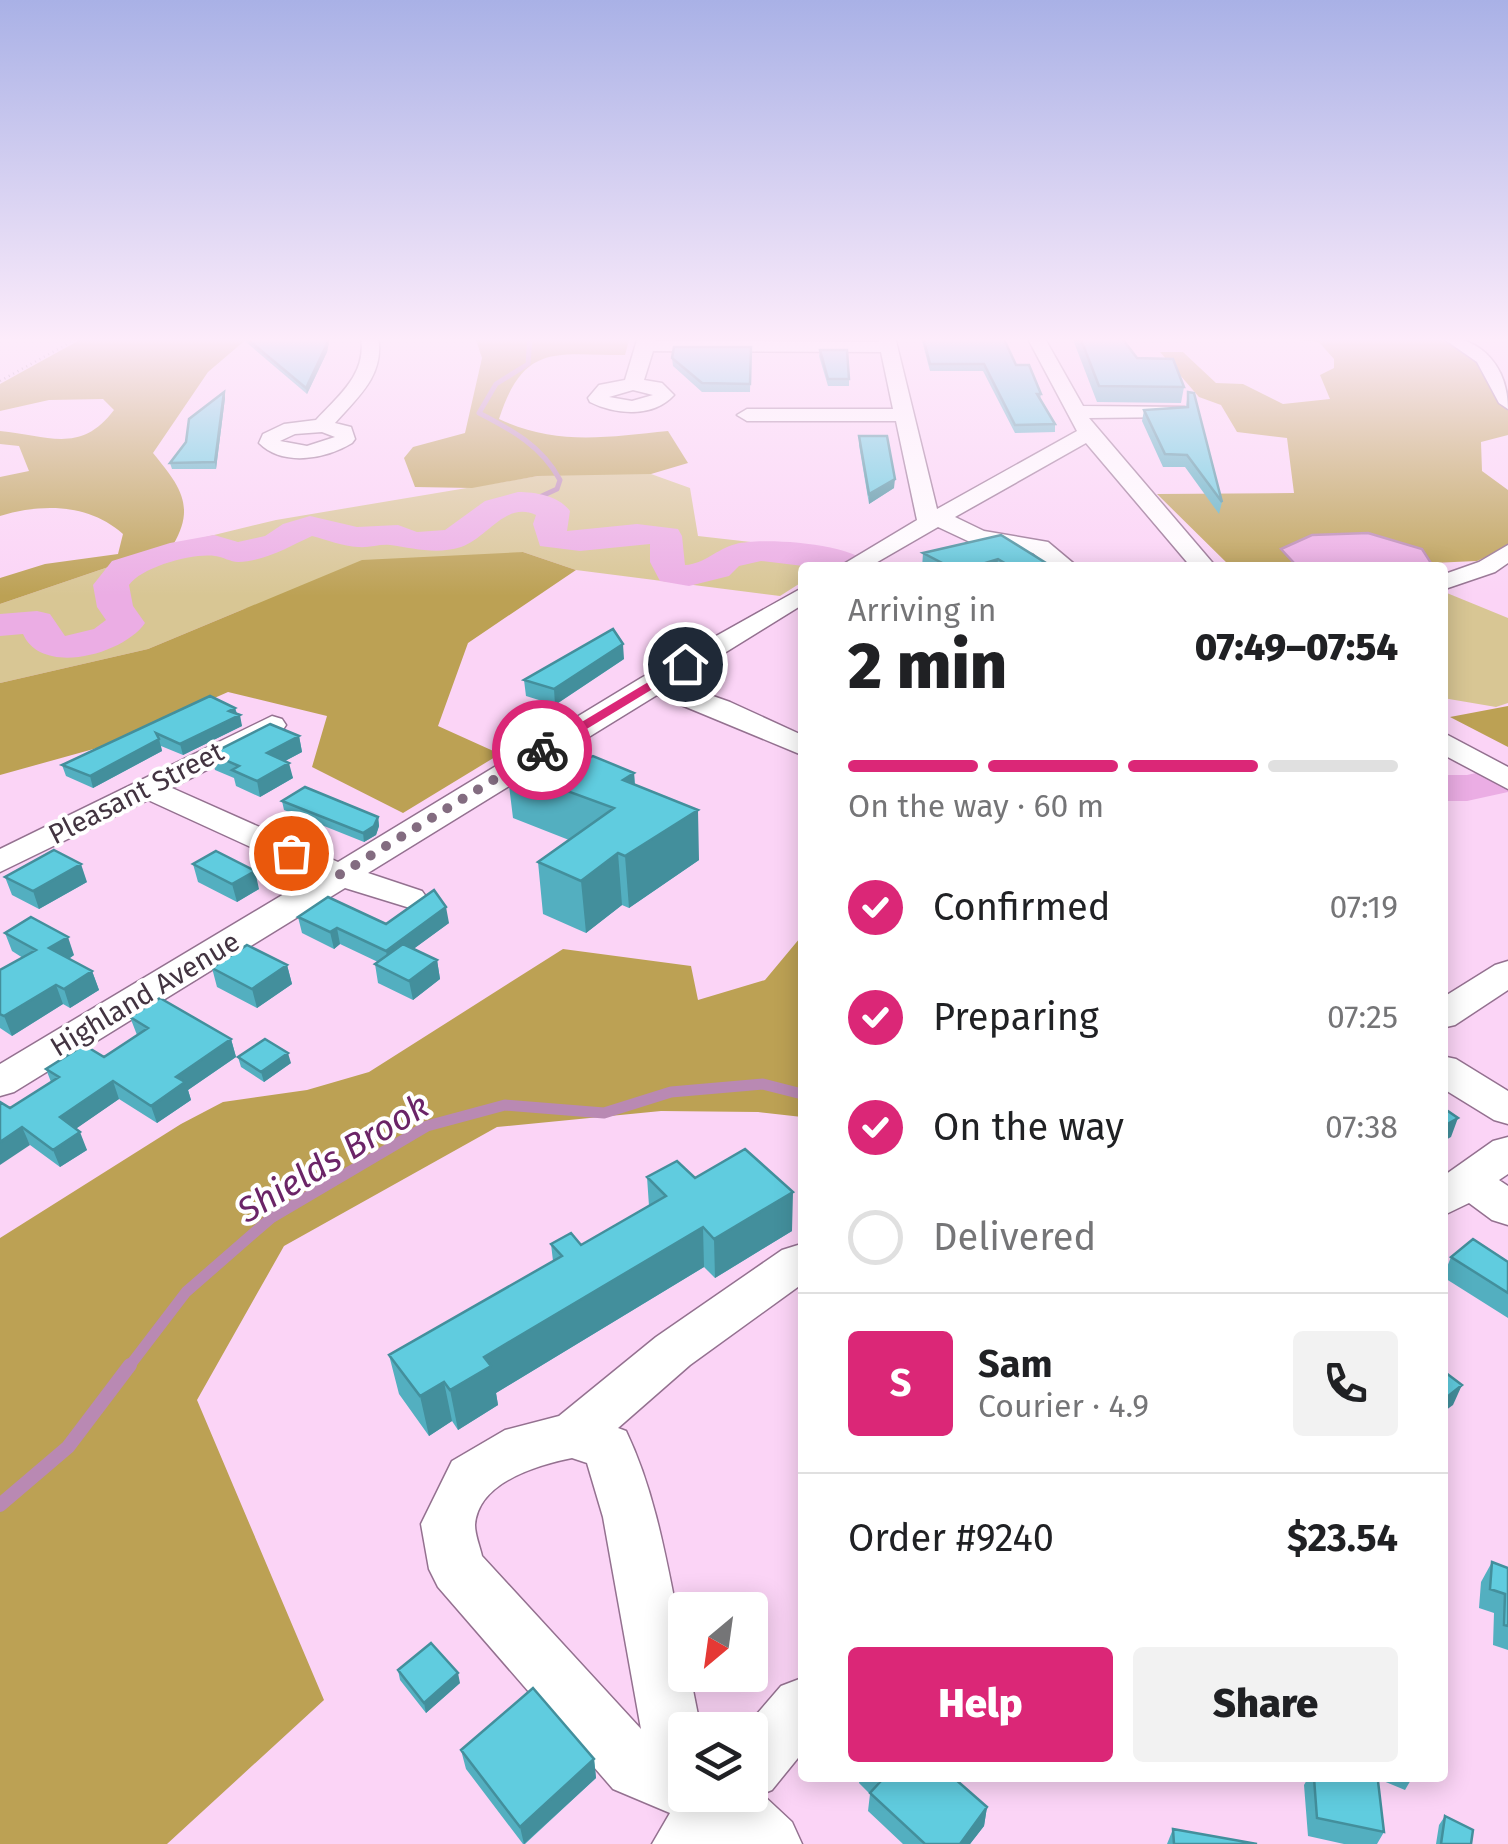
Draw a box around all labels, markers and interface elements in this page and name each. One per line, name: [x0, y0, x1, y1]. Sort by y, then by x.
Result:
text: Arriving in: [848, 591, 996, 629]
pin: [643, 622, 728, 707]
text: 07:49–07:54: [1195, 624, 1398, 670]
text: 2 min: [848, 627, 1007, 705]
icon: home: [658, 637, 713, 692]
courier: [492, 700, 592, 800]
icon: bike: [515, 723, 570, 778]
street label: Pleasant Street: [43, 734, 230, 851]
text: On the way · 60 m: [848, 787, 1104, 825]
pin: [249, 811, 334, 896]
icon: bag: [264, 826, 319, 881]
icon: check: [848, 880, 903, 935]
text: Confirmed: [933, 884, 1111, 930]
text: 07:19: [1330, 888, 1398, 926]
street label: Highland Avenue: [44, 925, 246, 1063]
icon: check: [848, 990, 903, 1045]
text: Preparing: [933, 994, 1099, 1040]
text: 07:25: [1327, 998, 1398, 1036]
water label: Shields Brook: [229, 1084, 436, 1232]
icon: check: [848, 1100, 903, 1155]
text: On the way: [933, 1104, 1124, 1150]
text: 07:38: [1325, 1108, 1398, 1146]
text: Delivered: [933, 1214, 1096, 1260]
button: phone: [1293, 1331, 1398, 1436]
text: Sam: [978, 1341, 1053, 1387]
text: S: [890, 1360, 911, 1406]
text: Courier · 4.9: [978, 1387, 1149, 1425]
text: Order #9240: [848, 1515, 1054, 1561]
text: $23.54: [1287, 1515, 1398, 1561]
north arrow: [668, 1592, 768, 1692]
map controls: [668, 1592, 768, 1812]
button: Help: [848, 1647, 1113, 1762]
button: Share: [1133, 1647, 1398, 1762]
button: layers: [668, 1712, 768, 1812]

